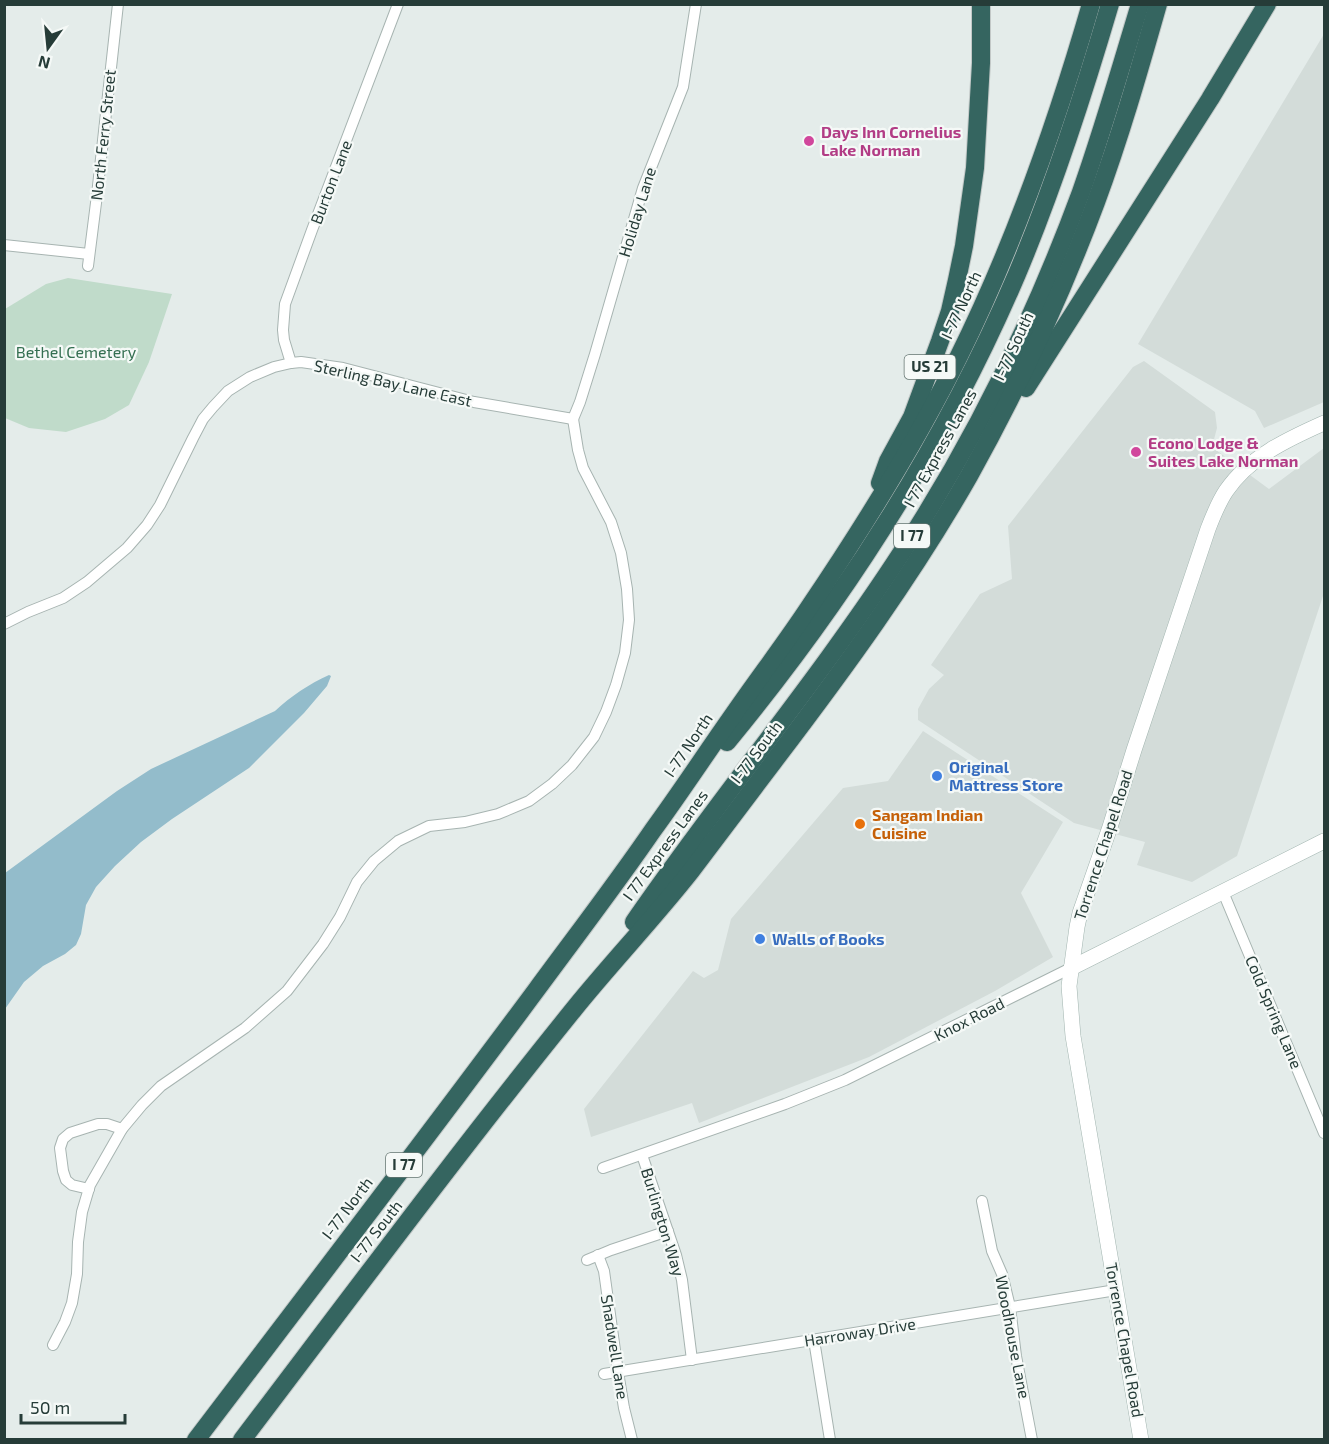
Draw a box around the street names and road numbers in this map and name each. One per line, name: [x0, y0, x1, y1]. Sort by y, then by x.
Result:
street label: North Ferry Street: [86, 68, 119, 201]
street label: Burton Lane: [306, 137, 355, 226]
street label: Holiday Lane: [614, 165, 659, 259]
street label: I-77 North: [937, 268, 985, 342]
street label: I-77 South: [988, 309, 1037, 383]
street label: Sterling Bay Lane East: [312, 355, 474, 410]
road number: US 21: [904, 355, 956, 379]
street label: I 77 Express Lanes: [899, 385, 980, 510]
road number: I 77: [894, 524, 930, 548]
street label: I-77 North: [659, 709, 716, 780]
street label: I-77 South: [726, 717, 785, 787]
street label: Torrence Chapel Road: [1069, 767, 1136, 922]
street label: I 77 Express Lanes: [618, 786, 711, 904]
street label: Cold Spring Lane: [1242, 952, 1307, 1071]
street label: Knox Road: [930, 993, 1007, 1044]
road number: I 77: [386, 1153, 422, 1177]
street label: Burlington Way: [638, 1165, 689, 1279]
street label: I-77 North: [317, 1173, 376, 1242]
street label: I-77 South: [346, 1196, 406, 1265]
street label: Torrence Chapel Road: [1103, 1261, 1148, 1419]
street label: Woodhouse Lane: [992, 1274, 1035, 1400]
street label: Shadwell Lane: [598, 1293, 633, 1401]
street label: Harroway Drive: [803, 1313, 917, 1350]

